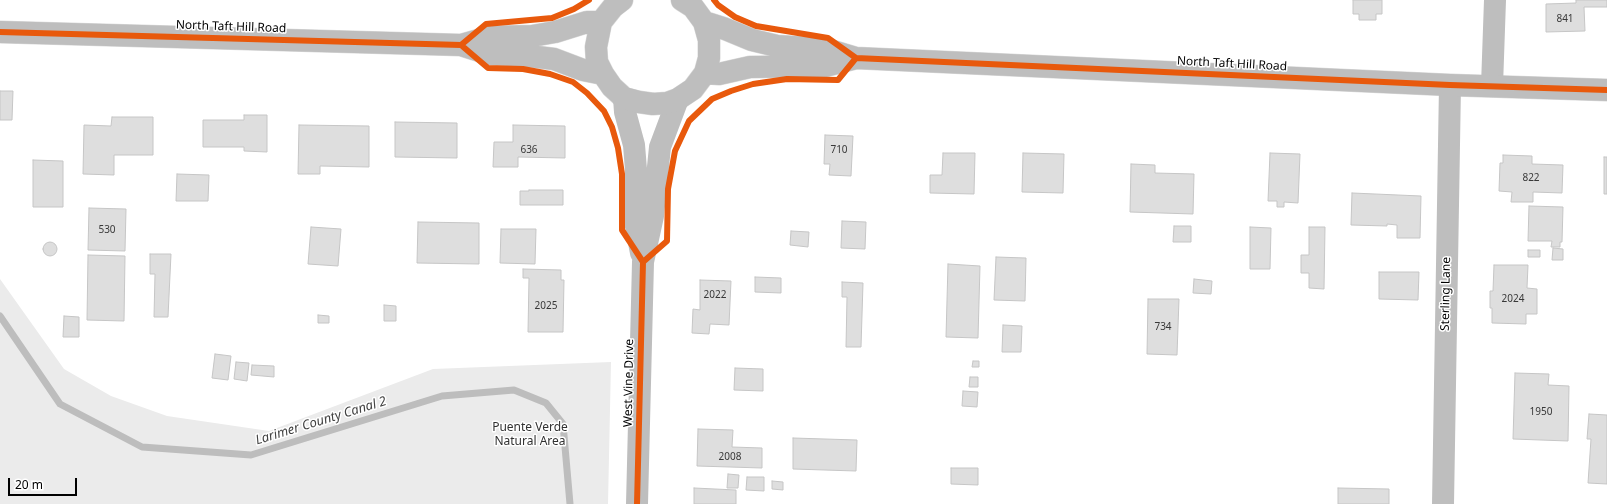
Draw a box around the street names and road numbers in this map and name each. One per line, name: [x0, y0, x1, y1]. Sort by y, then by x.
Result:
street label: North Taft Hill Road: [176, 18, 286, 36]
street label: North Taft Hill Road: [1177, 54, 1287, 74]
street label: Sterling Lane: [1438, 257, 1454, 331]
street label: West Vine Drive: [621, 339, 637, 427]

